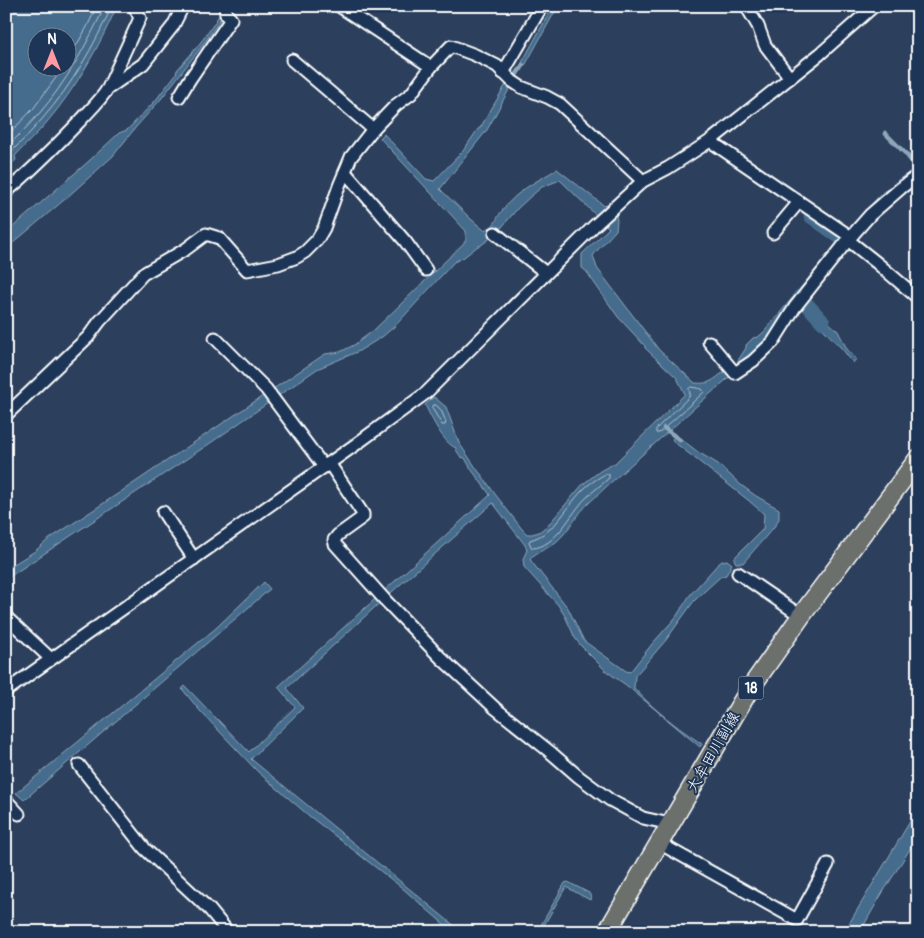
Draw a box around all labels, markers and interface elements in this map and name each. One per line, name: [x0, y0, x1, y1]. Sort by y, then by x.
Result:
north arrow: [28, 28, 78, 78]
text: N: [47, 31, 57, 48]
road number: 18: [738, 676, 764, 700]
street label: 大牟田川副線: [683, 709, 744, 796]

